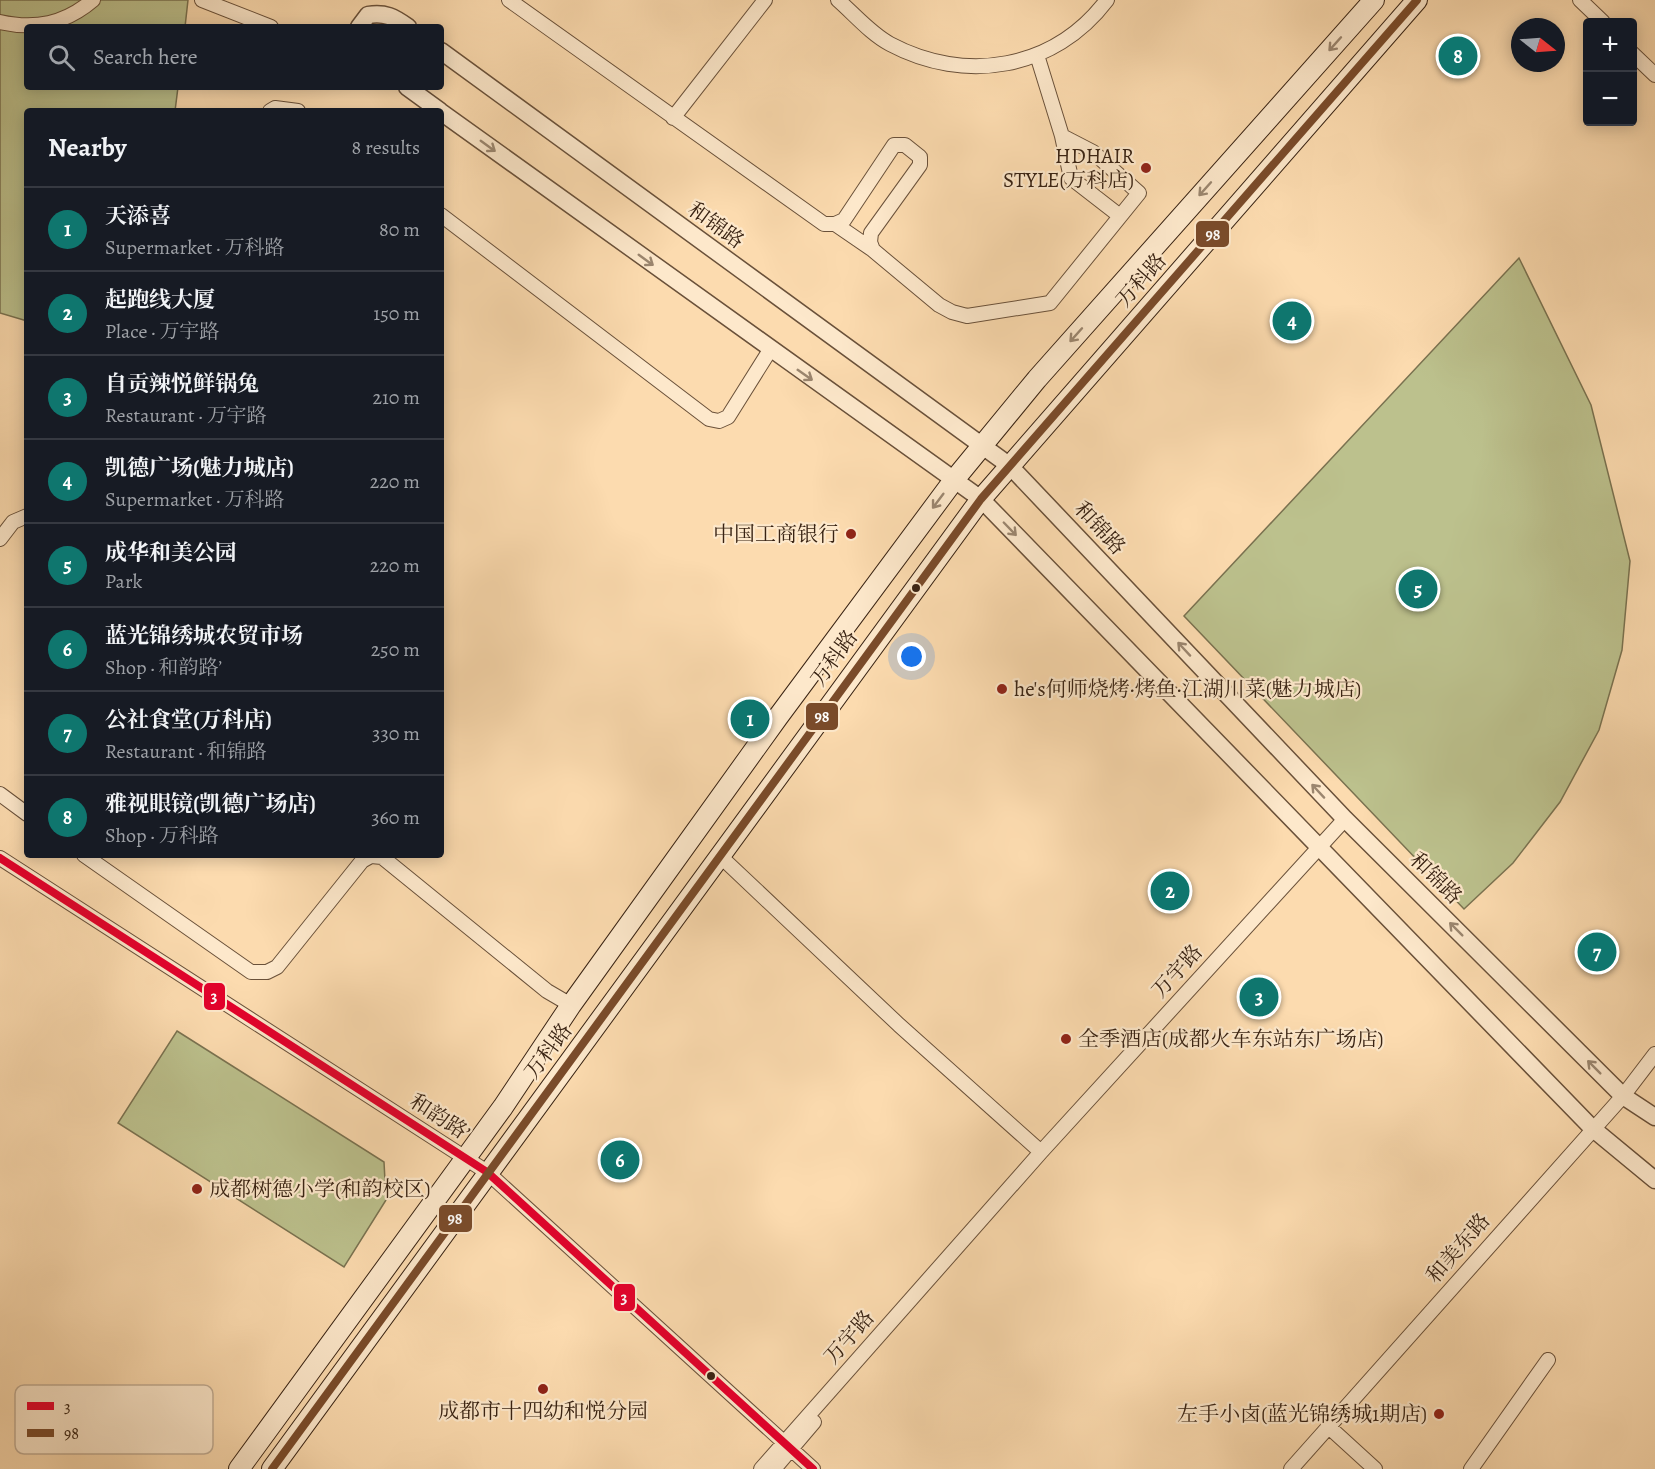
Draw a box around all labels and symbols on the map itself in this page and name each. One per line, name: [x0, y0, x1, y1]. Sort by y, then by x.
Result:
north arrow: [1511, 18, 1565, 72]
pin: 8: [1438, 34, 1478, 78]
one-way arrow: [1328, 36, 1342, 51]
one-way arrow: [480, 140, 496, 152]
place label: HDHAIR STYLE(万科店): [1003, 142, 1134, 194]
marker: HDHAIR STYLE(万科店): [1139, 161, 1153, 175]
one-way arrow: [1198, 182, 1212, 197]
street label: 和锦路: [682, 195, 750, 255]
line badge: 98: [1195, 220, 1230, 248]
text: 98: [1205, 224, 1221, 246]
street label: 万科路: [1110, 247, 1172, 313]
one-way arrow: [638, 254, 654, 267]
pin: 4: [1272, 298, 1312, 344]
one-way arrow: [1069, 327, 1083, 342]
one-way arrow: [796, 368, 812, 381]
one-way arrow: [932, 493, 944, 509]
street label: 和锦路: [1068, 495, 1132, 561]
place label: 中国工商银行: [713, 520, 839, 548]
one-way arrow: [1003, 522, 1017, 537]
marker: 中国工商银行: [844, 527, 858, 541]
pin: 5: [1398, 566, 1438, 612]
unlabelled marker: [910, 582, 922, 594]
street label: 万科路: [804, 624, 864, 692]
your location: [897, 642, 926, 671]
one-way arrow: [1177, 642, 1192, 657]
place label: he's何师烧烤·烤鱼·江湖川菜(魅力城店): [1014, 675, 1361, 703]
marker: he's何师烧烤·烤鱼·江湖川菜(魅力城店): [995, 682, 1009, 696]
pin: 1: [730, 696, 770, 742]
line badge: 98: [805, 702, 839, 731]
text: 98: [814, 706, 830, 728]
one-way arrow: [1311, 783, 1326, 798]
street label: 和锦路: [1404, 846, 1468, 910]
pin: 2: [1150, 868, 1190, 914]
one-way arrow: [1448, 922, 1463, 937]
pin: 7: [1578, 930, 1616, 974]
street label: 万宇路: [1146, 938, 1208, 1004]
pin: 3: [1240, 974, 1278, 1020]
line badge: 3: [203, 982, 226, 1011]
text: 3: [211, 986, 218, 1008]
street label: 万科路: [518, 1017, 578, 1085]
place label: 全季酒店(成都火车东站东广场店): [1078, 1025, 1384, 1053]
marker: 全季酒店(成都火车东站东广场店): [1059, 1032, 1073, 1046]
one-way arrow: [1587, 1059, 1602, 1074]
street label: 和韵路’: [404, 1087, 476, 1147]
pin: 6: [600, 1138, 640, 1182]
place label: 成都树德小学(和韵校区): [209, 1175, 431, 1203]
marker: 成都树德小学(和韵校区): [190, 1182, 204, 1196]
line badge: 98: [438, 1204, 473, 1233]
street label: 和美东路: [1420, 1207, 1496, 1289]
text: 98: [447, 1208, 463, 1230]
line badge: 3: [613, 1283, 636, 1312]
text: 3: [621, 1287, 628, 1309]
street label: 万宇路: [818, 1304, 880, 1370]
unlabelled marker: [705, 1370, 717, 1382]
marker: 成都市十四幼和悦分园: [536, 1382, 550, 1396]
legend: [15, 1385, 213, 1454]
text: 3: [64, 1396, 71, 1418]
place label: 成都市十四幼和悦分园: [438, 1397, 648, 1425]
place label: 左手小卤(蓝光锦绣城1期店): [1177, 1400, 1427, 1428]
marker: 左手小卤(蓝光锦绣城1期店): [1432, 1407, 1446, 1421]
text: 98: [64, 1423, 79, 1445]

